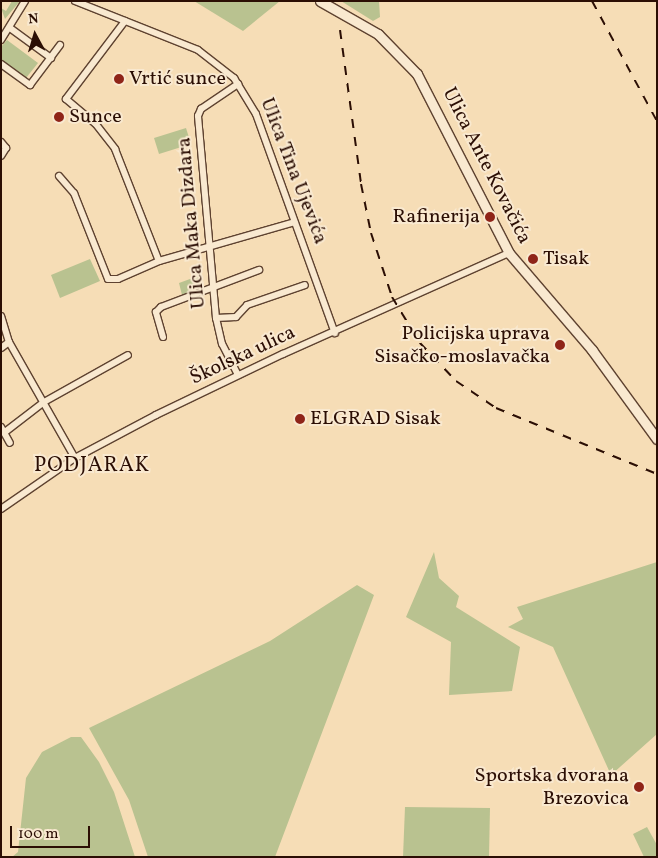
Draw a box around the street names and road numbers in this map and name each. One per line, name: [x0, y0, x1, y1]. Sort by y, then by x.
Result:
street label: Ulica Ante Kovačića: [436, 84, 536, 248]
street label: Ulica Tina Ujevića: [254, 94, 332, 248]
street label: Ulica Maka Dizdara: [173, 136, 211, 310]
street label: Školska ulica: [186, 321, 300, 391]

